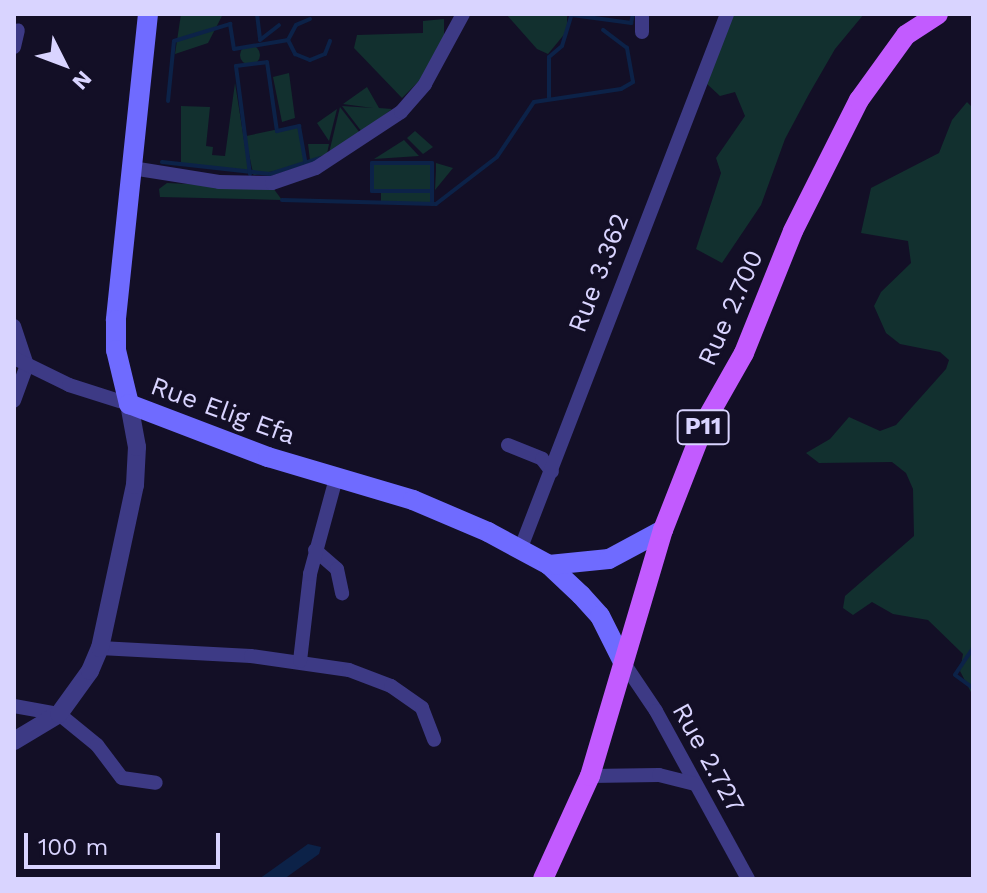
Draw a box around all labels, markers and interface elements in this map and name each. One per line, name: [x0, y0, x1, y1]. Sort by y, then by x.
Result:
north arrow: [24, 24, 104, 104]
text: N: [67, 66, 97, 95]
street label: Rue 3.362: [562, 209, 636, 337]
street label: Rue 2.700: [692, 245, 770, 371]
street label: Rue Elig Efa: [147, 370, 299, 452]
road number: P11: [675, 407, 731, 447]
street label: Rue 2.727: [665, 698, 751, 818]
scale bar: [28, 817, 224, 867]
text: 100 m: [38, 833, 108, 861]

